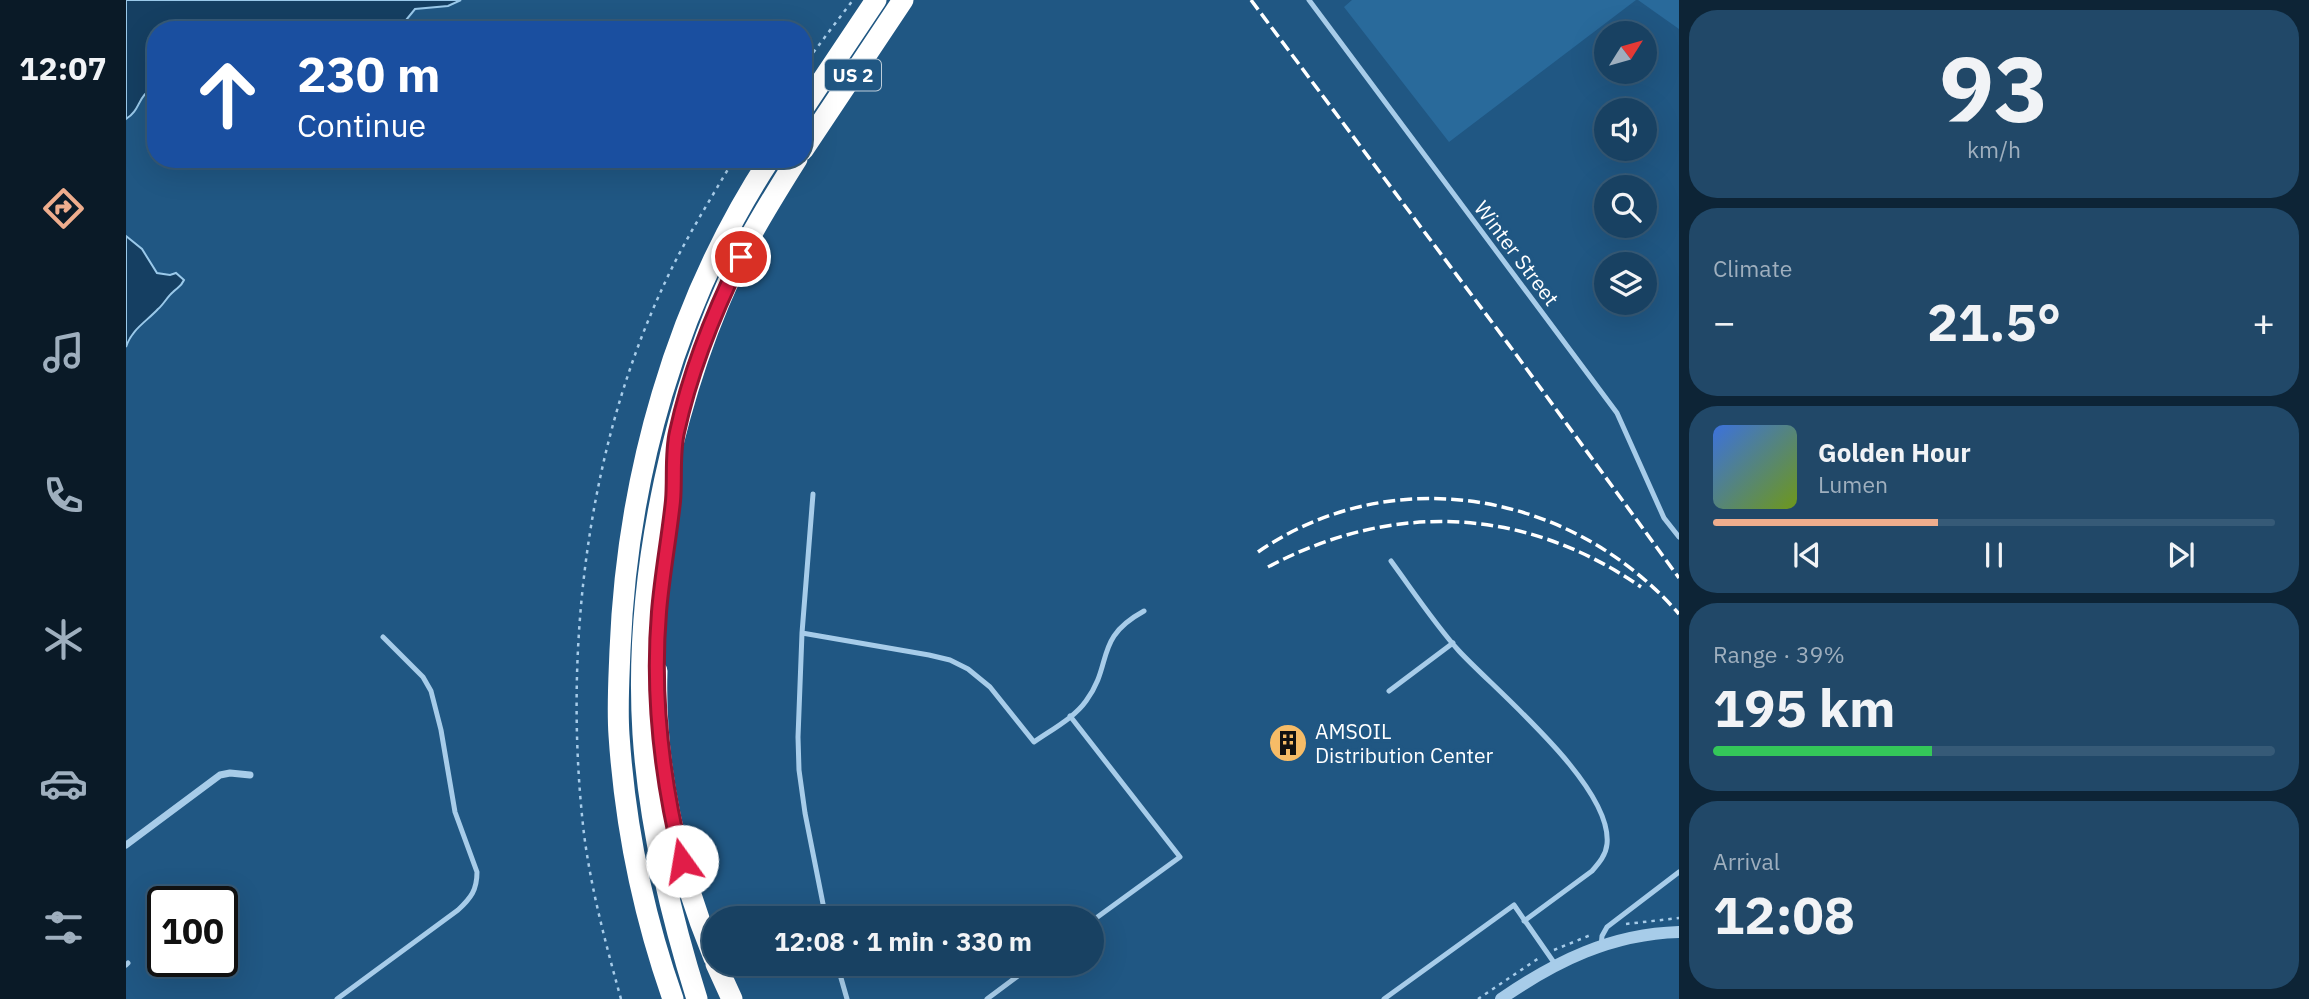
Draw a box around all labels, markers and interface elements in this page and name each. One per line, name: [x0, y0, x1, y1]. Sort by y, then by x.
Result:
north arrow: [1594, 21, 1657, 84]
map controls: [1594, 21, 1657, 315]
text: 93: [1939, 29, 2049, 147]
text: 230 m: [297, 42, 441, 105]
text: 12:07: [19, 47, 107, 89]
icon: ahead: [182, 49, 273, 140]
road number: US 2: [825, 60, 881, 90]
button: sound: [1594, 98, 1657, 161]
text: Continue: [297, 104, 426, 146]
text: km/h: [1967, 134, 2021, 164]
button: search: [1594, 175, 1657, 238]
icon: directions: [39, 184, 88, 233]
street label: Winter Street: [1468, 195, 1566, 311]
pin: [711, 227, 771, 287]
icon: arrive: [722, 238, 760, 276]
button: layers: [1594, 252, 1657, 315]
text: Climate: [1713, 253, 1792, 283]
text: 21.5°: [1927, 288, 2061, 355]
text: −: [1713, 297, 1736, 346]
text: +: [2252, 297, 2275, 346]
icon: music: [39, 328, 88, 377]
text: Golden Hour: [1818, 435, 1971, 469]
text: Lumen: [1818, 469, 1888, 499]
icon: phone: [39, 471, 88, 520]
icon: previous: [1788, 536, 1826, 574]
icon: pause: [1975, 536, 2013, 574]
icon: next: [2162, 536, 2200, 574]
icon: climate: [39, 615, 88, 664]
text: Range · 39%: [1713, 639, 1845, 669]
text: 195 km: [1713, 674, 1895, 741]
place label: AMSOIL Distribution Center: [1315, 717, 1493, 769]
building icon: AMSOIL Distribution Center: [1267, 722, 1309, 764]
icon: car: [39, 759, 88, 808]
position arrow: [645, 824, 719, 898]
text: Arrival: [1713, 846, 1780, 876]
text: 12:08: [1713, 881, 1855, 948]
speed limit sign: 100: [147, 886, 238, 977]
icon: filters: [39, 903, 88, 952]
text: 12:08 · 1 min · 330 m: [774, 924, 1032, 958]

